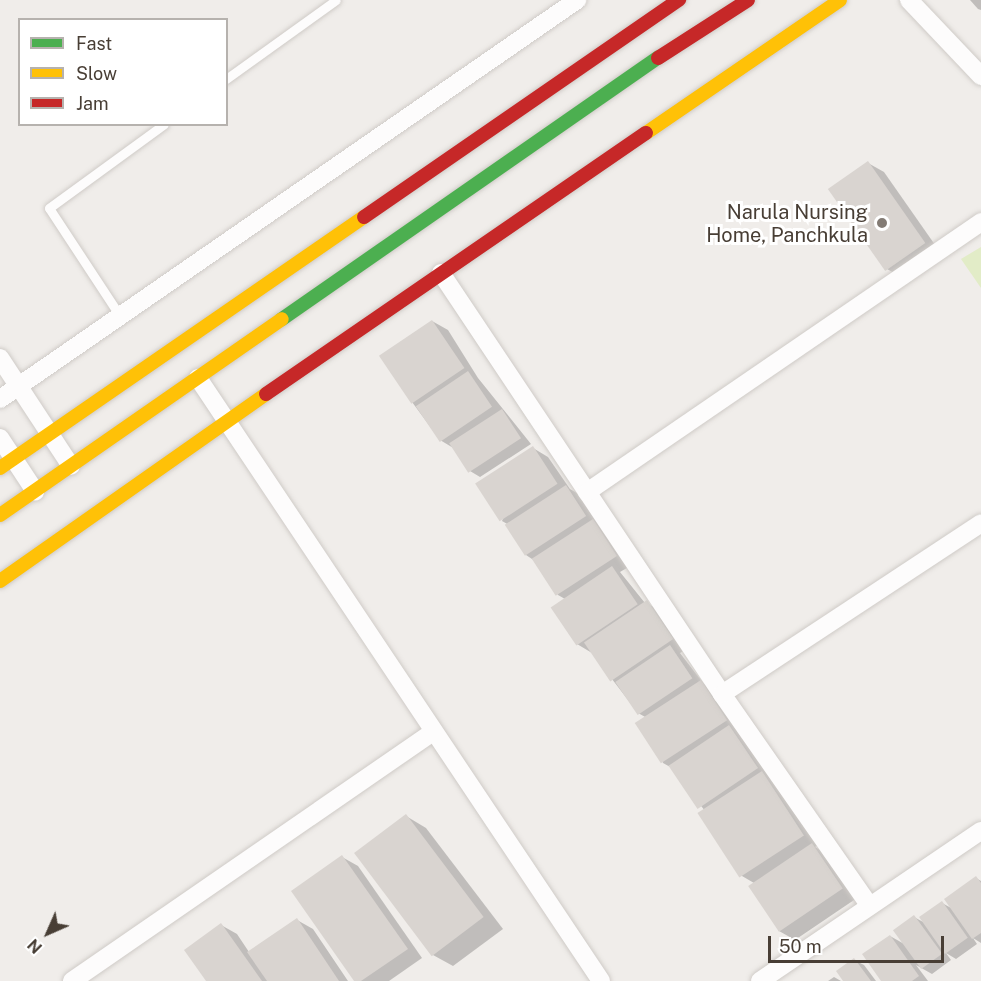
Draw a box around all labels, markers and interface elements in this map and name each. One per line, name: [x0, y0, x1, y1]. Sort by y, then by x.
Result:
legend: [18, 18, 228, 126]
text: Fast: [76, 33, 112, 54]
text: Slow: [76, 63, 117, 84]
text: Jam: [76, 93, 109, 114]
place label: Narula Nursing Home, Panchkula: [706, 200, 868, 247]
marker: Narula Nursing Home, Panchkula: [873, 214, 891, 232]
north arrow: [18, 903, 78, 963]
scale bar: [771, 924, 946, 962]
text: N: [24, 935, 46, 957]
text: 50 m: [779, 936, 822, 957]

